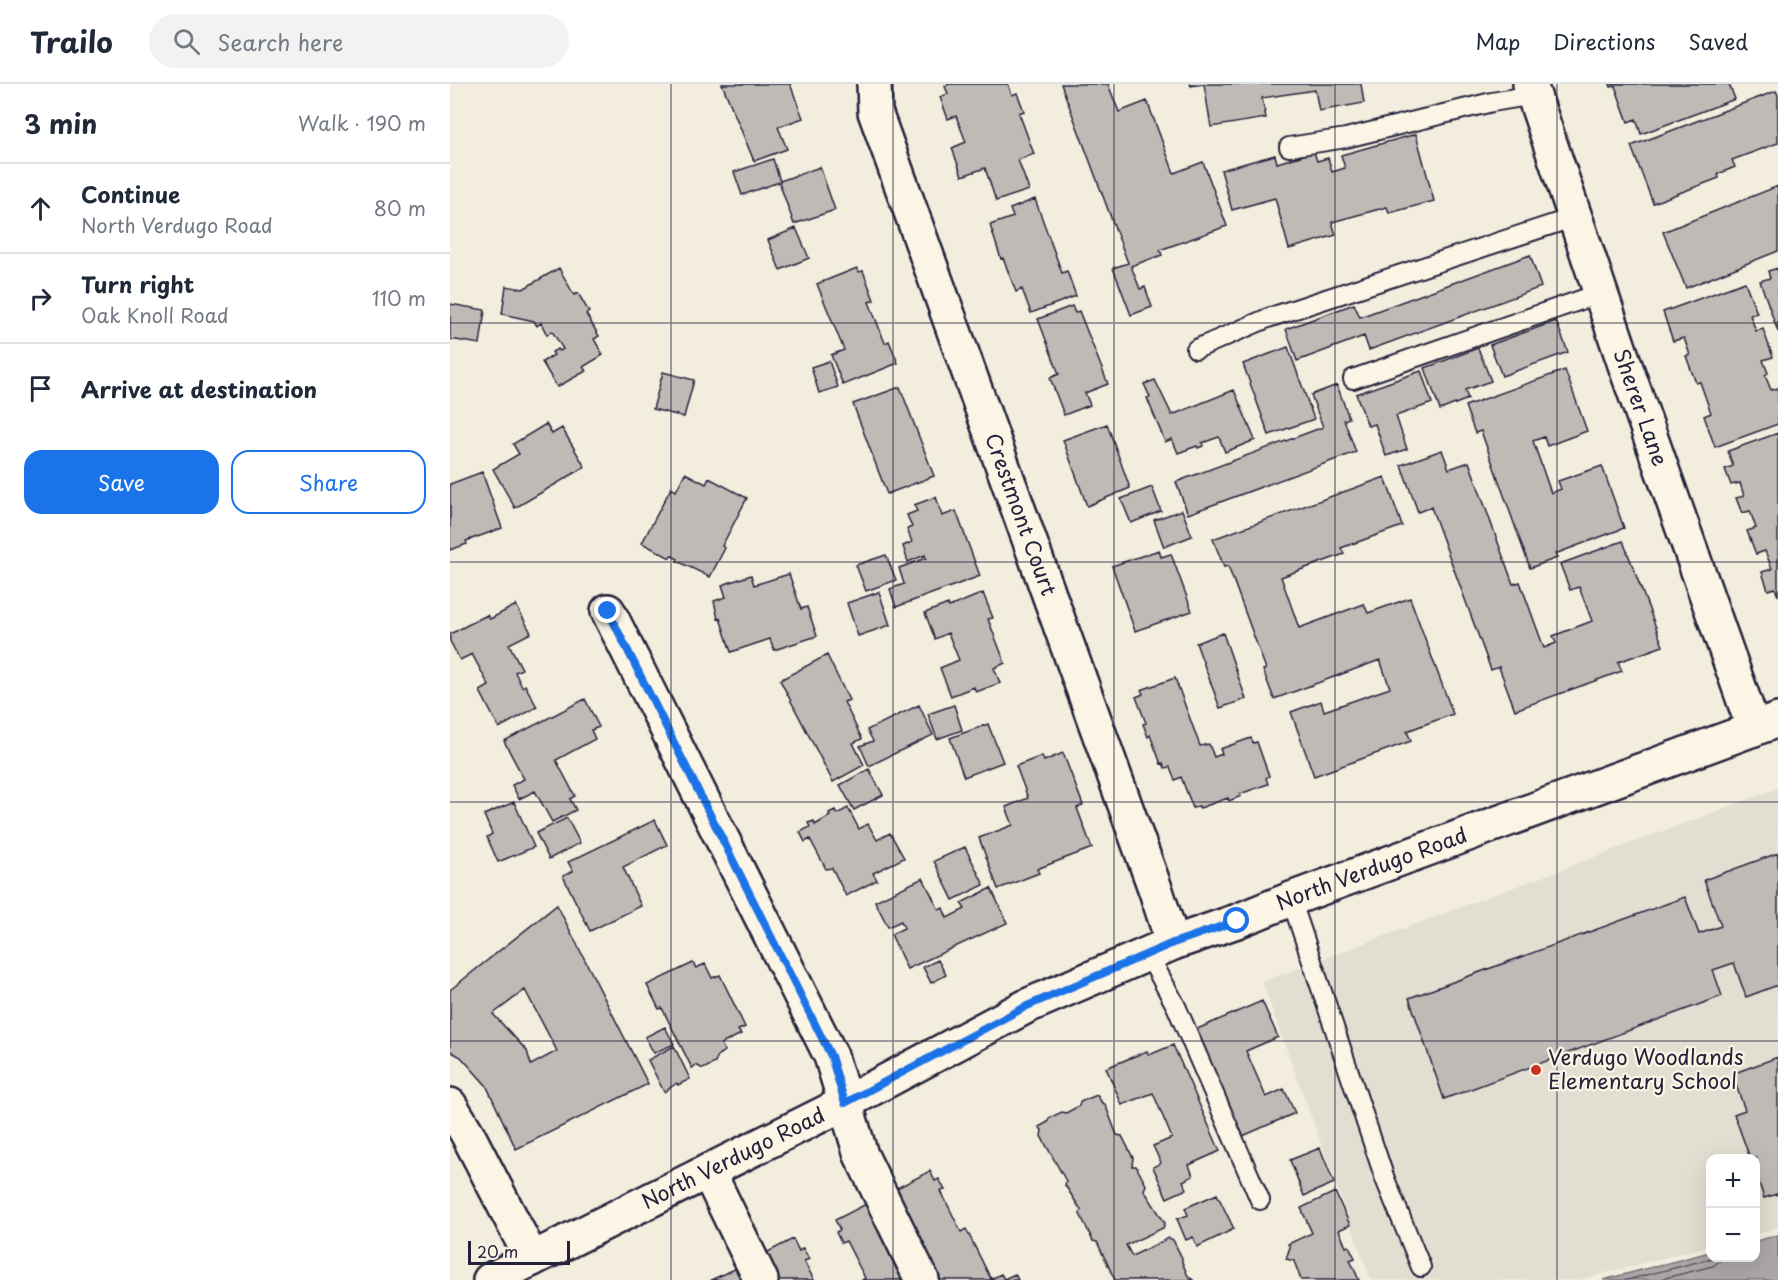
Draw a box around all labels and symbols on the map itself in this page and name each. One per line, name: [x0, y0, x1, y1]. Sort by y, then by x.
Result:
street label: Sherer Lane: [1607, 344, 1678, 470]
street label: Crestmont Court: [978, 428, 1066, 600]
route end: [594, 597, 620, 623]
street label: North Verdugo Road: [1271, 818, 1471, 917]
route start: [1223, 907, 1249, 933]
place label: Verdugo Woodlands Elementary School: [1548, 1040, 1744, 1096]
marker: Verdugo Woodlands Elementary School: [1529, 1063, 1543, 1077]
street label: North Verdugo Road: [635, 1098, 830, 1216]
scale bar: [468, 1238, 570, 1266]

